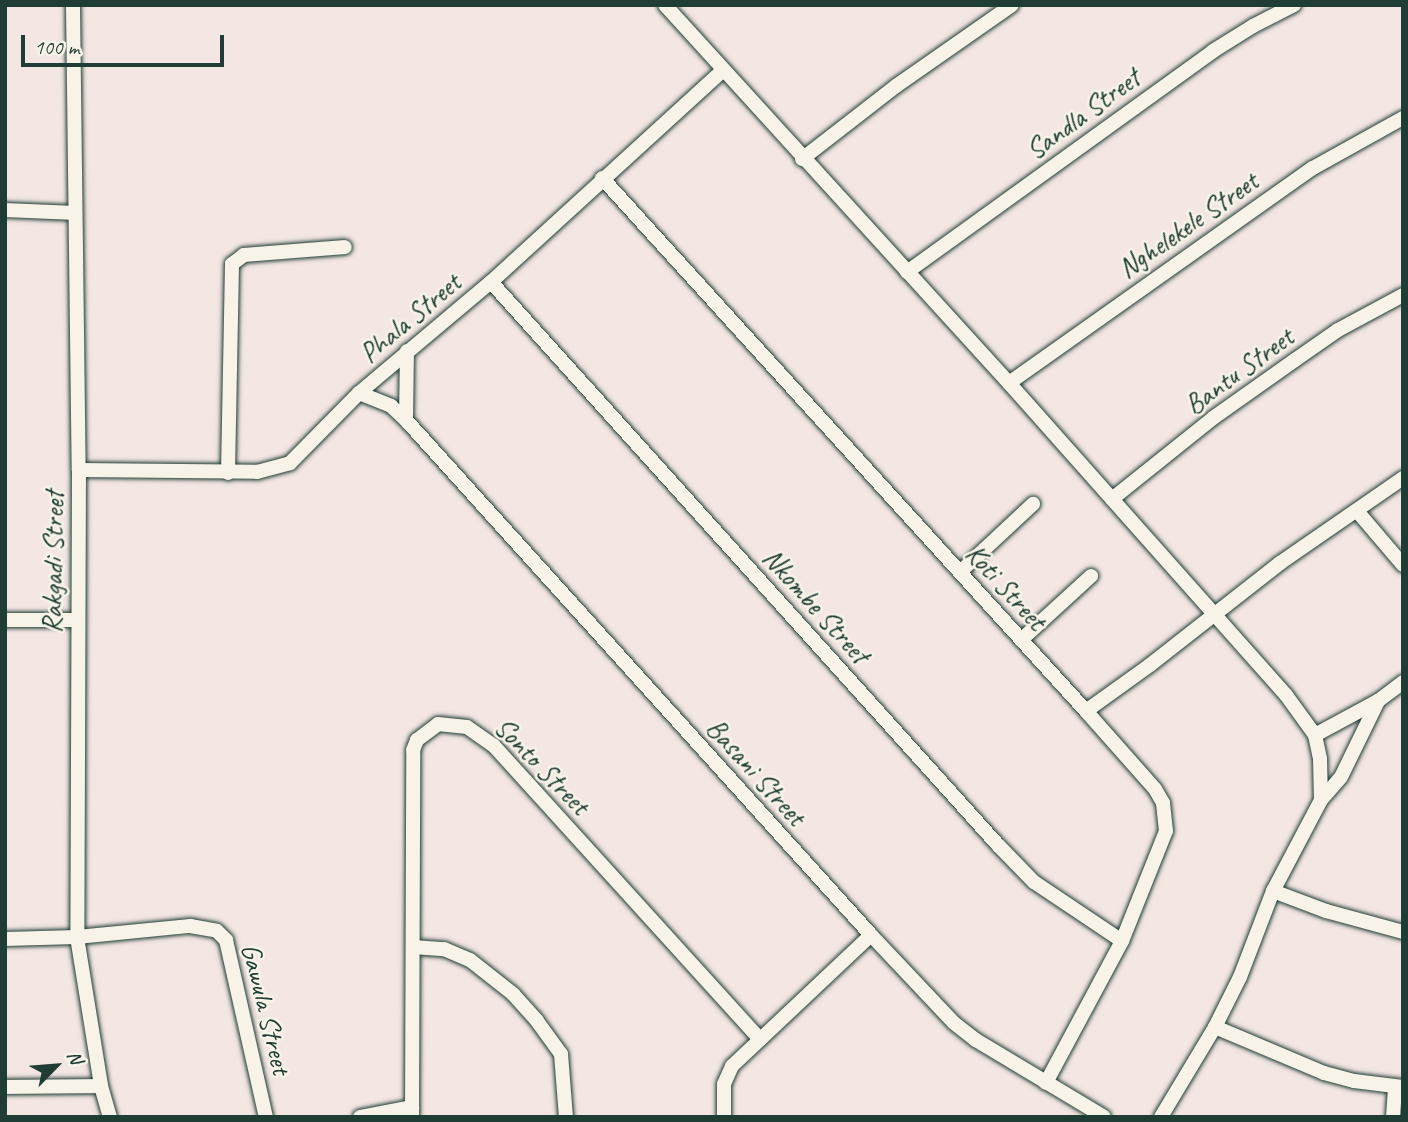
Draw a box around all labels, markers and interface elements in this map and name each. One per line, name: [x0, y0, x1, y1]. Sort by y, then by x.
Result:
scale bar: [24, 21, 228, 65]
text: 100 m: [34, 34, 79, 60]
street label: Sandla Street: [1019, 61, 1147, 167]
street label: Nghelekele Street: [1111, 164, 1265, 286]
street label: Phala Street: [352, 266, 468, 370]
street label: Bantu Street: [1178, 320, 1300, 422]
street label: Rakgadi Street: [35, 491, 71, 633]
street label: Koti Street: [958, 537, 1054, 637]
street label: Nkombe Street: [755, 541, 877, 671]
street label: Sonto Street: [487, 710, 597, 822]
street label: Basani Street: [699, 711, 813, 833]
street label: Gawula Street: [233, 940, 299, 1078]
north arrow: [21, 1031, 91, 1101]
text: N: [62, 1047, 88, 1068]

